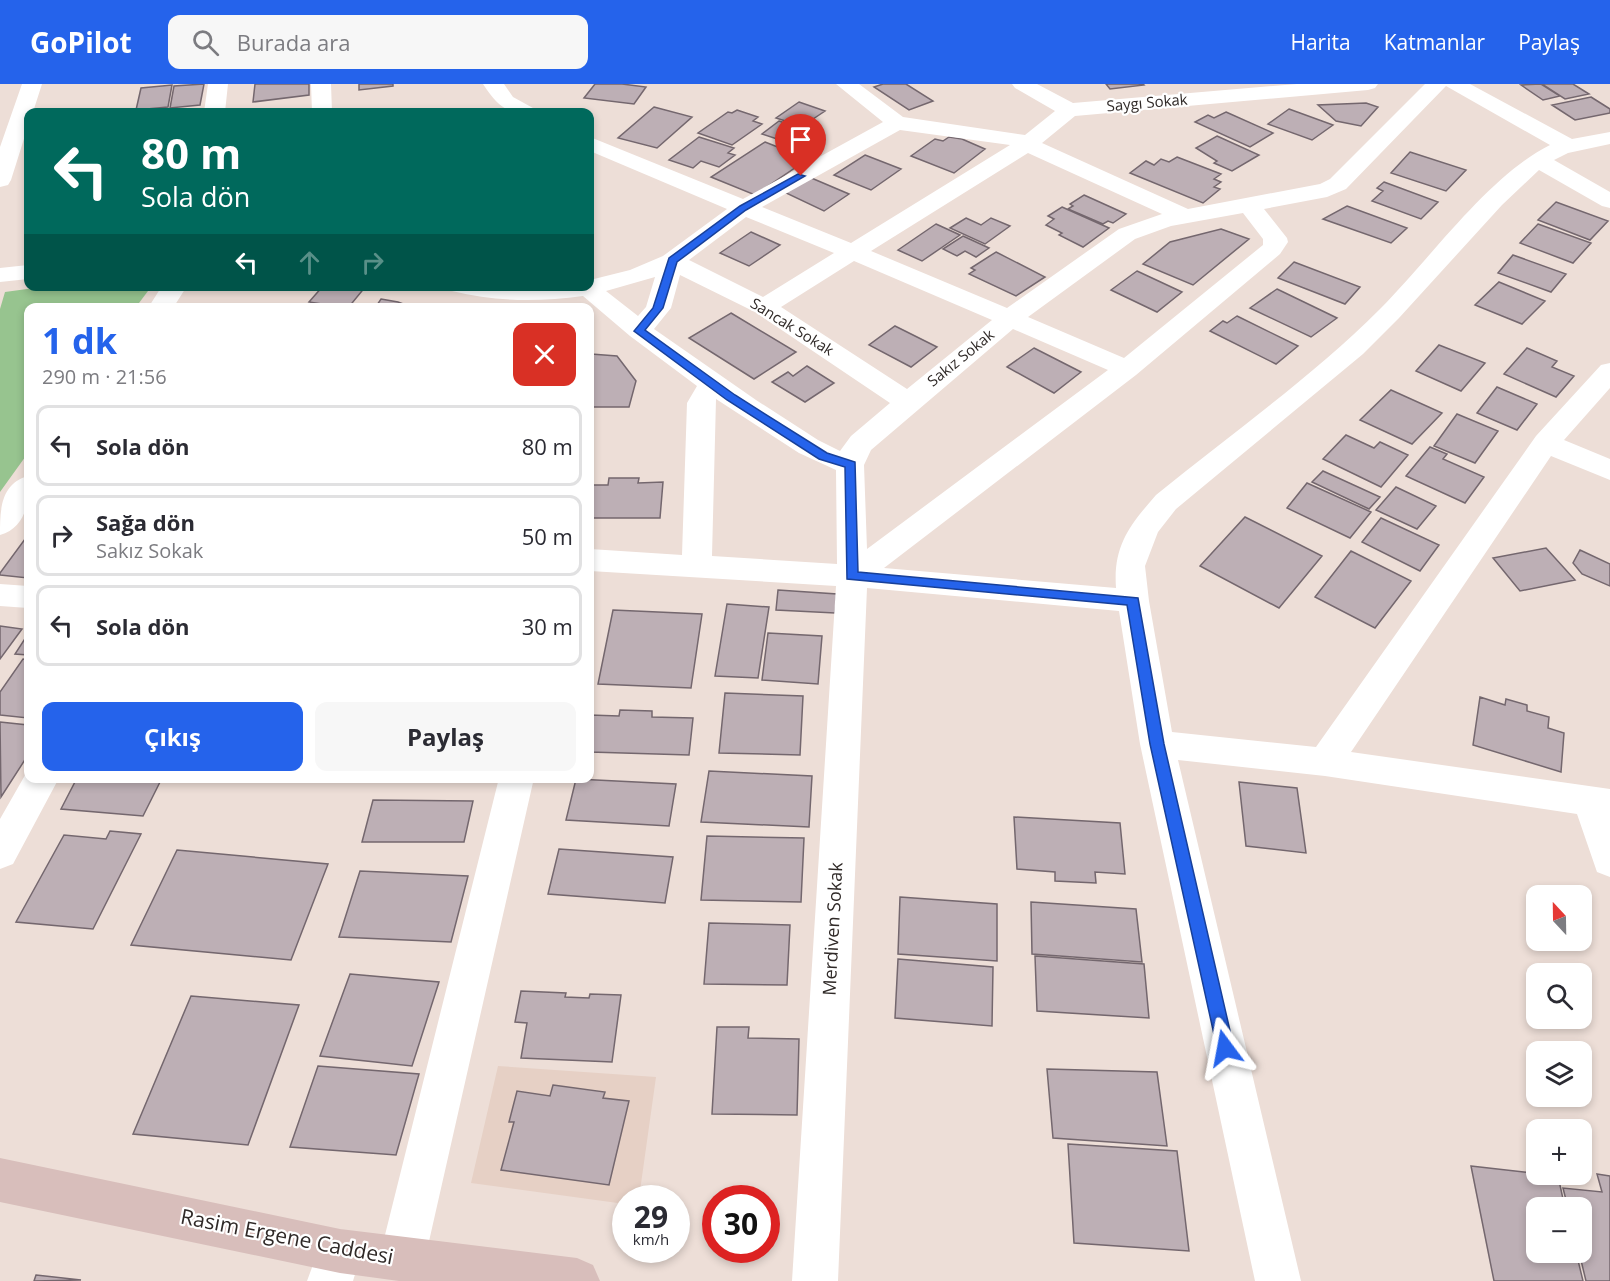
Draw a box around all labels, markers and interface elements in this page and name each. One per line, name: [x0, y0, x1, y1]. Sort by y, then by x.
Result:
search box: [168, 15, 588, 69]
text: GoPilot: [30, 23, 132, 61]
icon: search: [189, 26, 222, 59]
text: Burada ara: [237, 27, 351, 57]
text: Harita: [1290, 28, 1351, 56]
text: Katmanlar: [1384, 28, 1485, 56]
text: Paylaş: [1518, 28, 1580, 56]
street label: Saygı Sokak: [1106, 88, 1188, 116]
pin: [775, 114, 826, 176]
icon: arrive: [784, 123, 817, 156]
text: 80 m: [141, 124, 241, 181]
icon: left: [42, 132, 120, 210]
text: Sola dön: [141, 178, 250, 215]
icon: left: [230, 246, 263, 279]
icon: ahead: [293, 246, 326, 279]
icon: right: [356, 246, 389, 279]
street label: Sancak Sokak: [747, 293, 838, 360]
text: 1 dk: [42, 316, 117, 365]
button: close: [513, 323, 576, 386]
street label: Sakız Sokak: [923, 324, 998, 390]
text: 290 m · 21:56: [42, 363, 167, 390]
icon: left: [45, 429, 78, 462]
text: Sola dön: [96, 431, 189, 461]
text: 80 m: [522, 431, 573, 461]
text: Sağa dön: [96, 507, 195, 537]
icon: right: [45, 519, 78, 552]
text: 50 m: [522, 521, 573, 551]
text: Sakız Sokak: [96, 537, 203, 564]
icon: left: [45, 609, 78, 642]
text: Sola dön: [96, 611, 189, 641]
text: 30 m: [522, 611, 573, 641]
button: Çıkış: [42, 702, 303, 771]
button: Paylaş: [315, 702, 576, 771]
street label: Merdiven Sokak: [817, 861, 848, 996]
north arrow: [1526, 885, 1592, 951]
map controls: [1526, 885, 1592, 1263]
button: search: [1526, 963, 1592, 1029]
position arrow: [1193, 1016, 1257, 1080]
button: layers: [1526, 1041, 1592, 1107]
button: +: [1526, 1119, 1592, 1185]
speed limit sign: 30: [702, 1185, 780, 1263]
text: 29: [634, 1196, 668, 1237]
button: −: [1526, 1197, 1592, 1263]
street label: Rasim Ergene Caddesi: [178, 1202, 396, 1270]
text: km/h: [633, 1229, 669, 1249]

